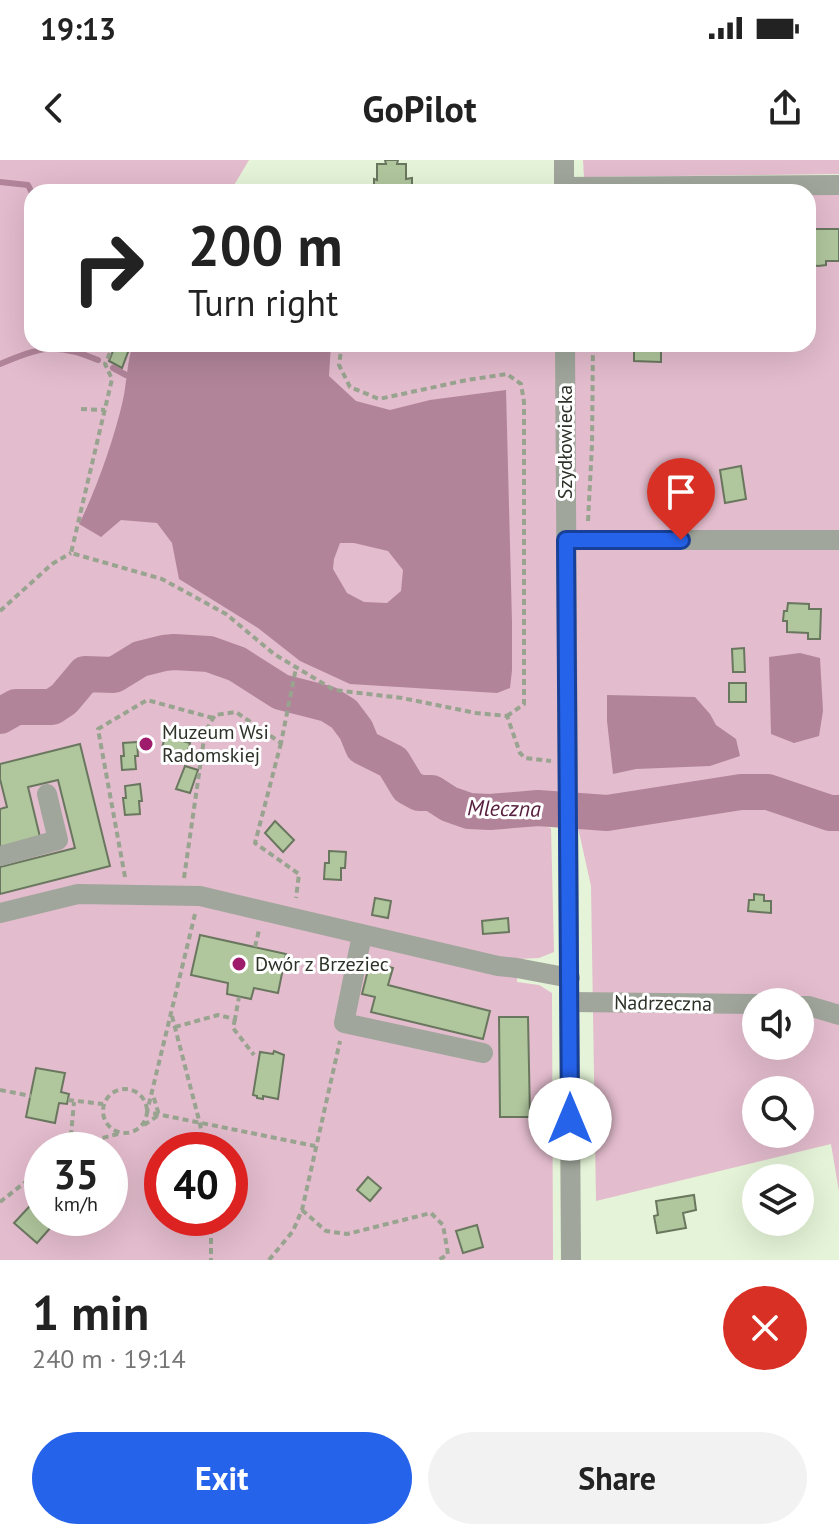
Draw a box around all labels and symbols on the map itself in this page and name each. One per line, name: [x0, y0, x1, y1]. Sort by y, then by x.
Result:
street label: Szydłowiecka: [552, 385, 578, 499]
pin: [647, 458, 715, 540]
place label: Muzeum Wsi Radomskiej: [162, 719, 269, 768]
marker: Muzeum Wsi Radomskiej: [137, 735, 155, 753]
water label: Mleczna: [467, 793, 541, 823]
place label: Dwór z Brzeziec: [255, 951, 389, 977]
marker: Dwór z Brzeziec: [230, 955, 248, 973]
street label: Nadrzeczna: [614, 989, 712, 1017]
position arrow: [528, 1077, 612, 1161]
speed limit sign: 40: [144, 1132, 248, 1236]

